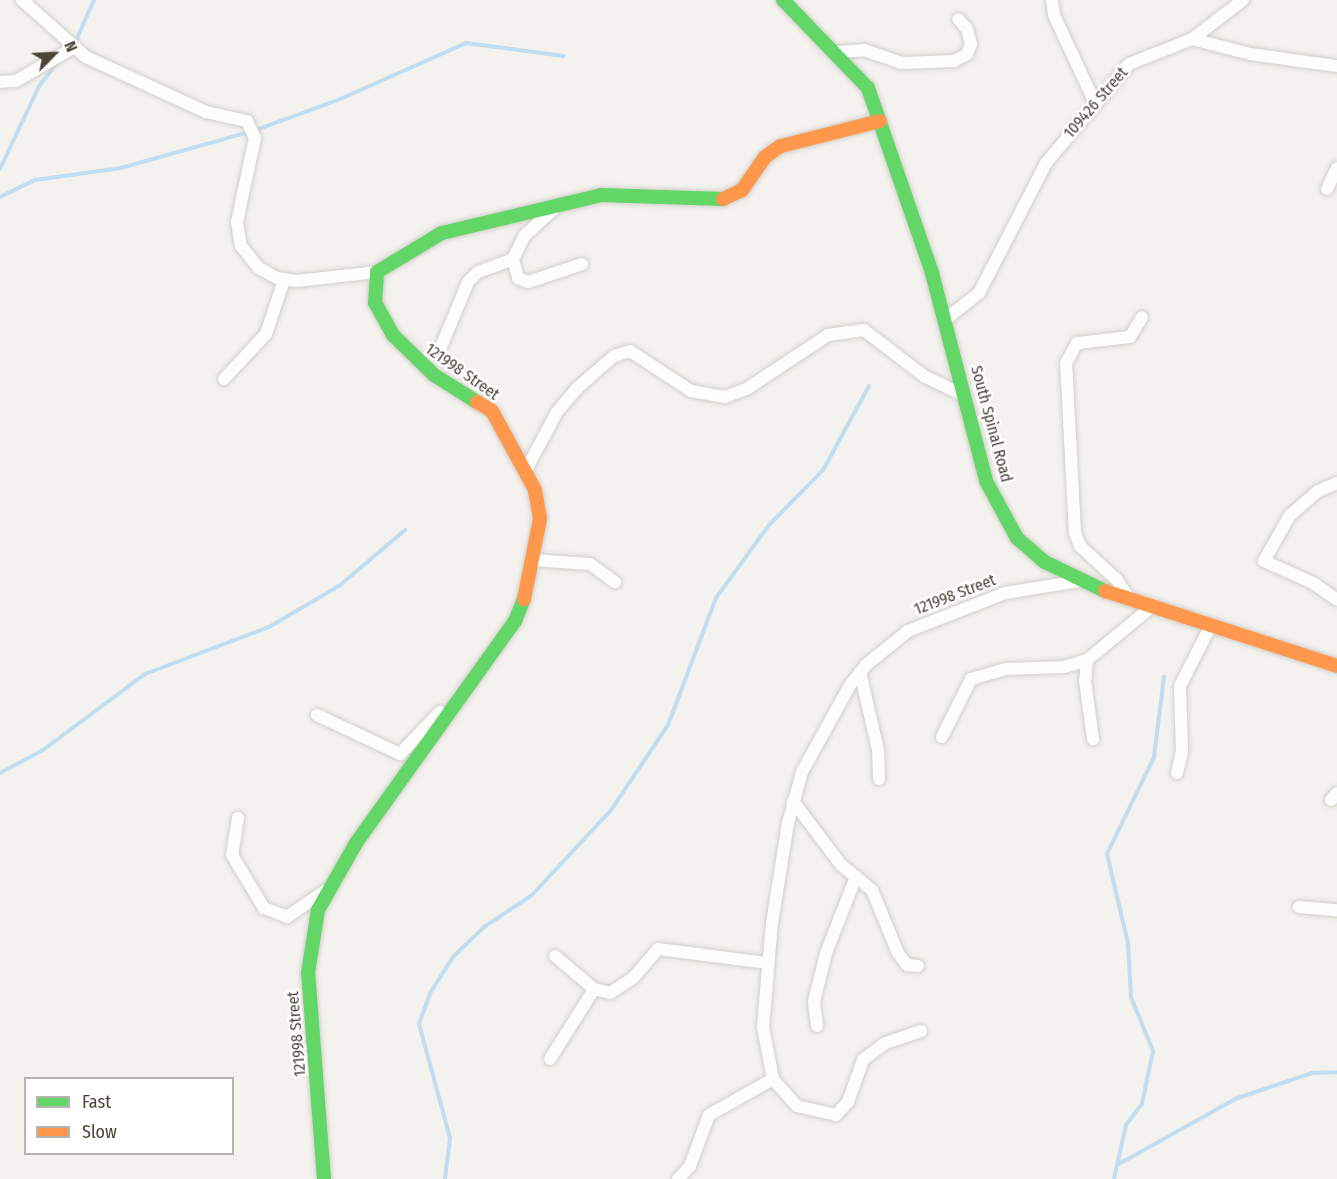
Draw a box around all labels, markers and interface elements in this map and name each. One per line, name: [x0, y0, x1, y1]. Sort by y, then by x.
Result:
north arrow: [24, 24, 84, 84]
text: N: [60, 38, 82, 55]
street label: 109426 Street: [1060, 64, 1132, 142]
street label: 121998 Street: [421, 340, 503, 404]
street label: South Spinal Road: [966, 364, 1016, 484]
street label: 121998 Street: [911, 571, 999, 619]
street label: 121998 Street: [284, 990, 310, 1078]
legend: [24, 1077, 234, 1155]
text: Fast: [82, 1091, 111, 1113]
text: Slow: [82, 1121, 117, 1143]

